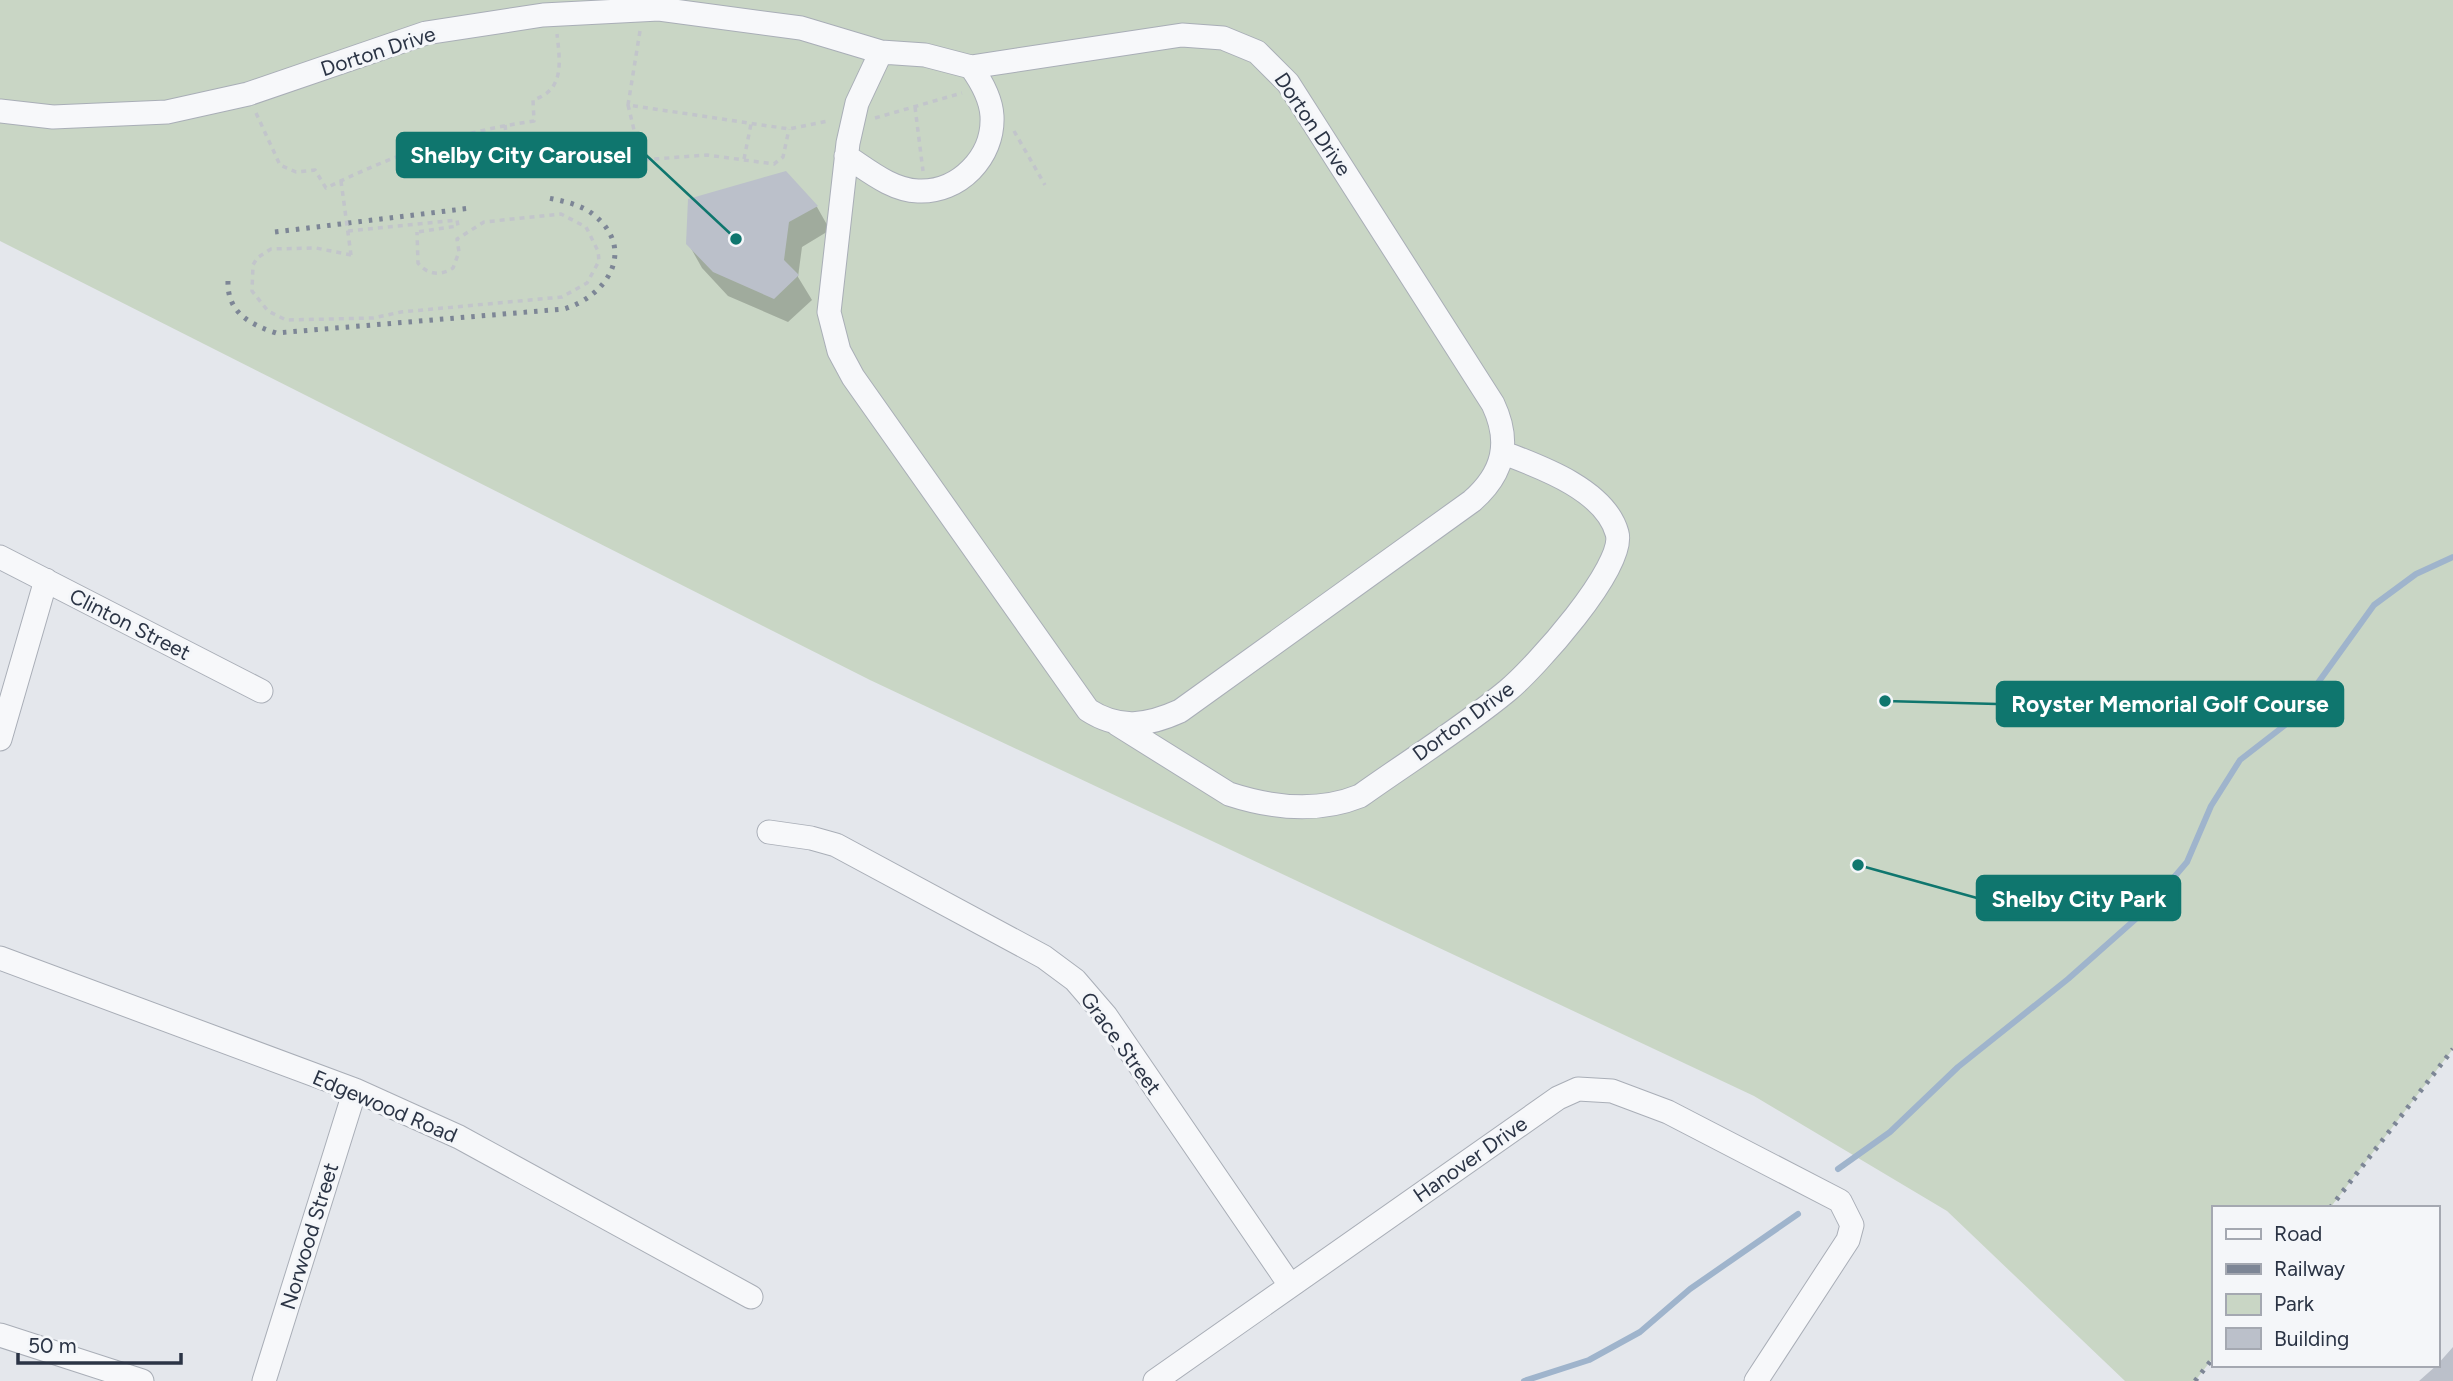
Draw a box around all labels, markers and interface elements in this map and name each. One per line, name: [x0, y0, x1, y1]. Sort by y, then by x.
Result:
street label: Dorton Drive: [317, 21, 439, 81]
street label: Dorton Drive: [1269, 68, 1357, 180]
callout: Shelby City Carousel: [397, 133, 646, 177]
text: Shelby City Carousel: [410, 141, 632, 169]
street label: Clinton Street: [65, 583, 195, 665]
street label: Dorton Drive: [1407, 676, 1519, 766]
callout: Royster Memorial Golf Course: [1997, 682, 2343, 726]
text: Royster Memorial Golf Course: [2011, 690, 2329, 718]
callout: Shelby City Park: [1977, 876, 2180, 920]
text: Shelby City Park: [1991, 885, 2167, 913]
street label: Grace Street: [1075, 987, 1167, 1099]
street label: Edgewood Road: [309, 1064, 461, 1148]
street label: Hanover Drive: [1408, 1111, 1532, 1207]
street label: Norwood Street: [275, 1159, 343, 1313]
legend: [2212, 1206, 2439, 1367]
text: Road: [2274, 1221, 2322, 1246]
text: Railway: [2274, 1256, 2345, 1281]
text: Park: [2274, 1291, 2315, 1316]
scale bar: [18, 1322, 180, 1366]
text: Building: [2274, 1326, 2349, 1351]
text: 50 m: [28, 1333, 77, 1358]

